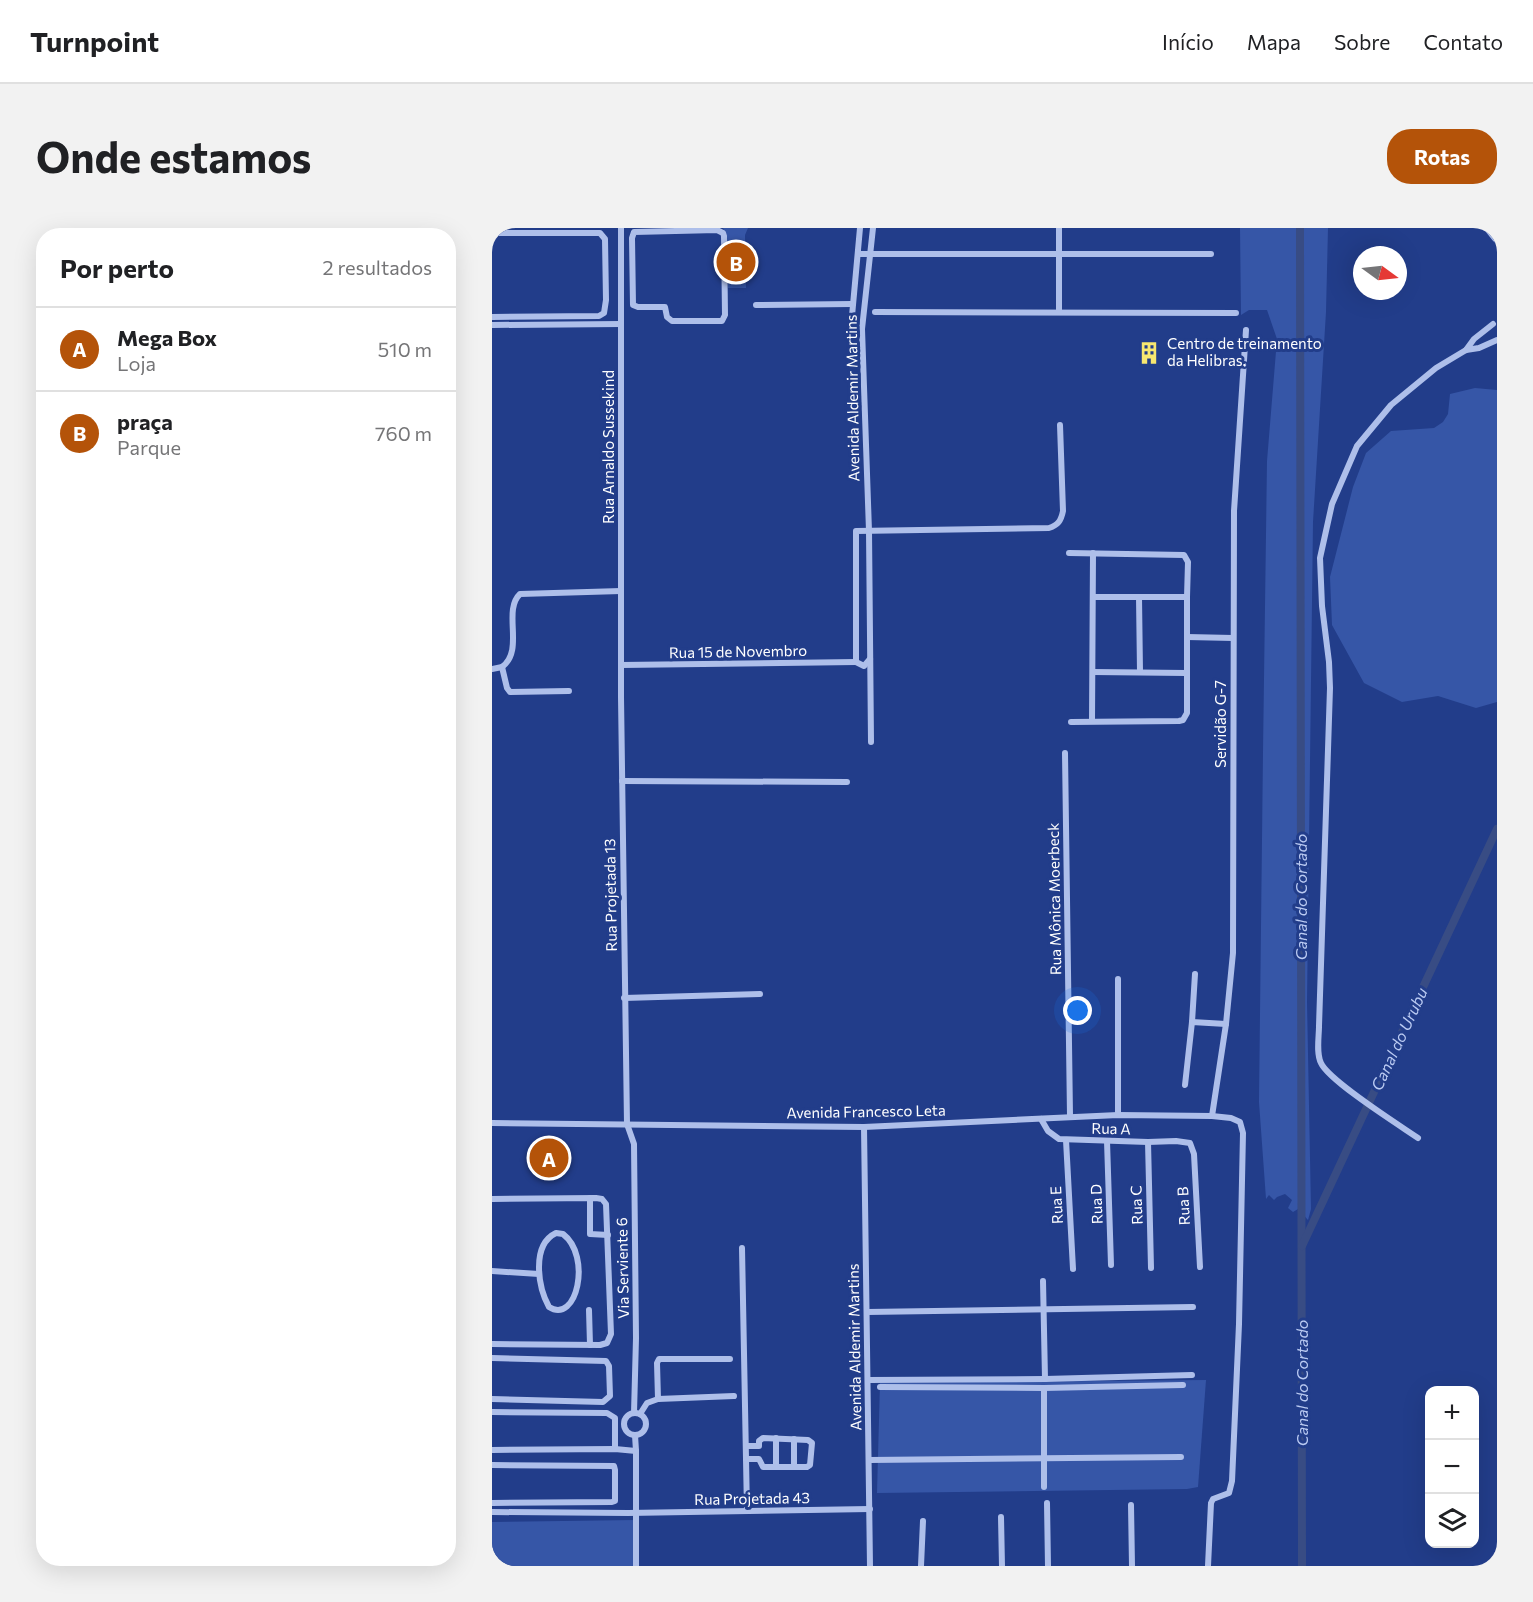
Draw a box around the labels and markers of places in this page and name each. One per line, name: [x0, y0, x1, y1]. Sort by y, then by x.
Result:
pin: B: [716, 240, 756, 285]
place label: Centro de treinamento da Helibras.: [1167, 334, 1322, 369]
building icon: Centro de treinamento da Helibras.: [1136, 340, 1162, 366]
pin: A: [530, 1136, 568, 1180]

